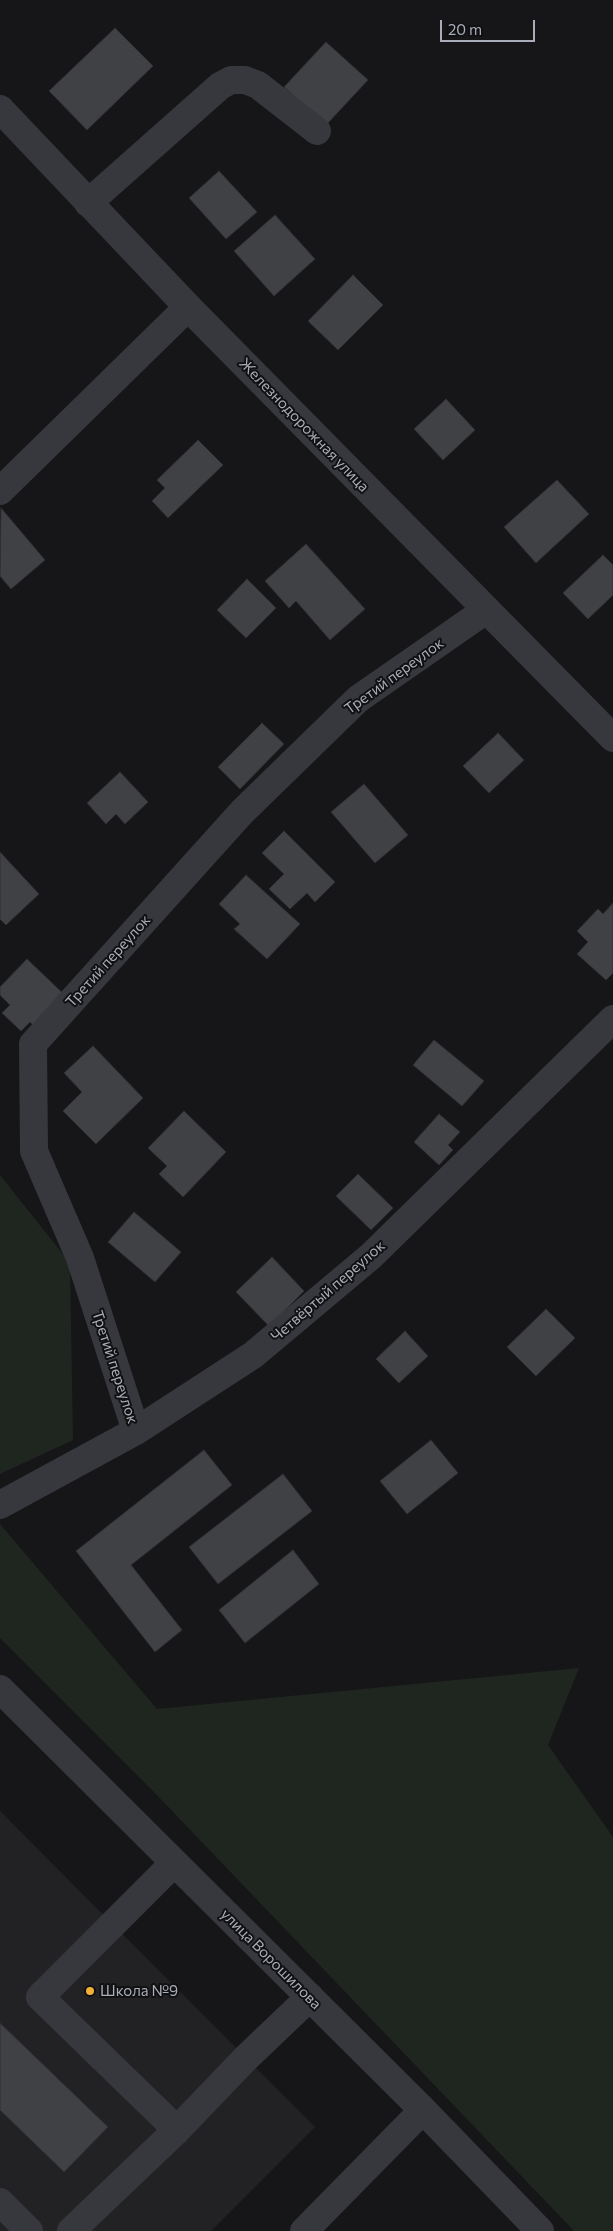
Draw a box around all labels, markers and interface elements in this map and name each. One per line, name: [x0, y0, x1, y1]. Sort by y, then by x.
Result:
scale bar: [443, 10, 538, 42]
text: 20 m: [448, 20, 482, 38]
street label: Железнодорожная улица: [235, 354, 373, 496]
street label: Третий переулок: [341, 634, 447, 718]
street label: Третий переулок: [62, 911, 154, 1011]
street label: Четвёртый переулок: [267, 1237, 389, 1345]
street label: Третий переулок: [88, 1308, 142, 1426]
street label: улица Ворошилова: [217, 1905, 325, 2013]
place label: Школа №9: [100, 1982, 178, 2000]
marker: Школа №9: [84, 1985, 96, 1997]

